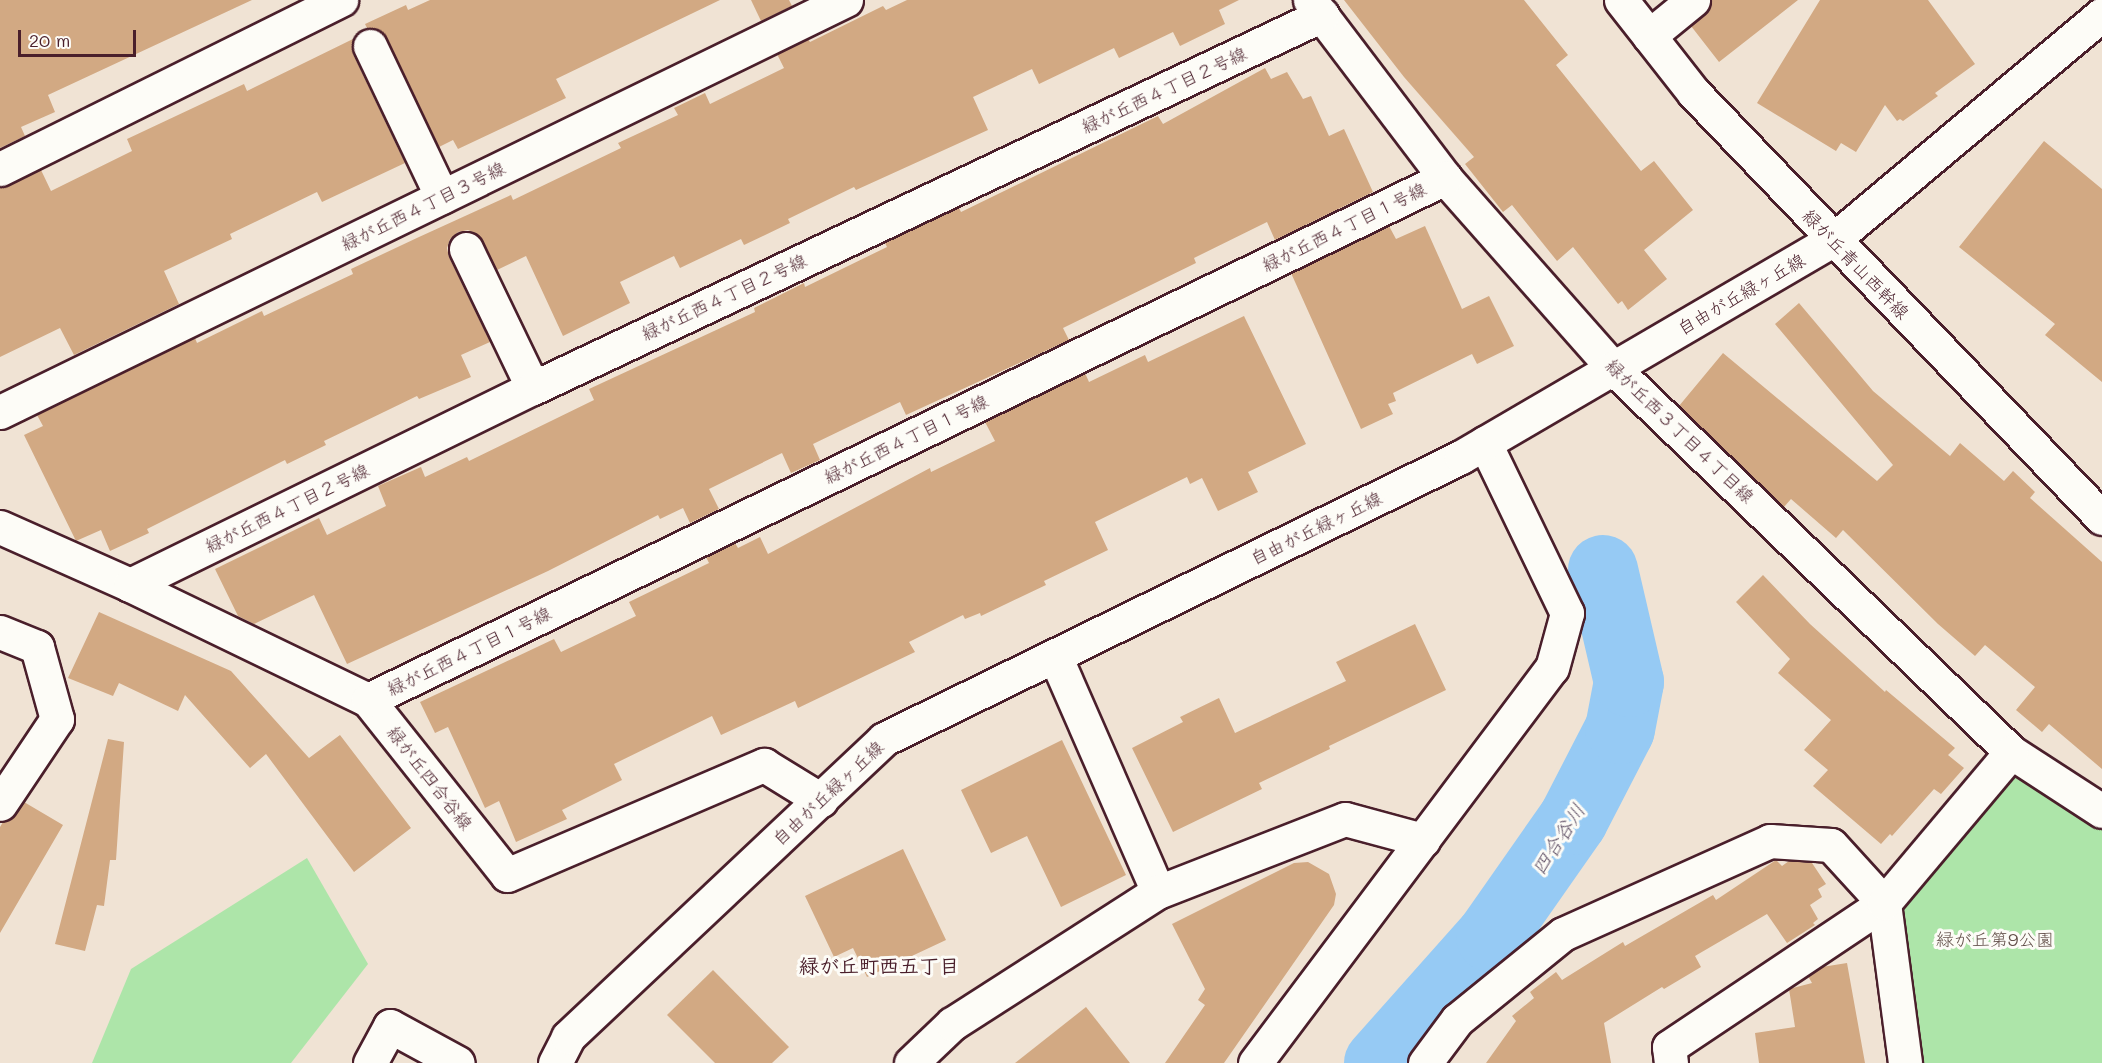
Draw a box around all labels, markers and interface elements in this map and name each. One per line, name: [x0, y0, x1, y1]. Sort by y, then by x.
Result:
scale bar: [21, 18, 140, 56]
text: 20 m: [29, 28, 70, 52]
street label: 緑が丘西４丁目２号線: [1078, 42, 1250, 138]
street label: 緑が丘西４丁目３号線: [337, 157, 509, 255]
street label: 緑が丘西４丁目１号線: [1258, 178, 1430, 276]
street label: 緑が丘青山西幹線: [1798, 205, 1914, 323]
street label: 緑が丘西４丁目２号線: [638, 249, 810, 345]
street label: 自由が丘緑ヶ丘線: [1673, 249, 1809, 339]
street label: 緑が丘西３丁目４丁目線: [1601, 354, 1759, 508]
street label: 緑が丘西４丁目１号線: [820, 390, 992, 488]
street label: 緑が丘西４丁目２号線: [201, 459, 373, 557]
street label: 自由が丘緑ヶ丘線: [1247, 487, 1385, 569]
street label: 緑が丘西４丁目１号線: [383, 602, 555, 700]
street label: 緑が丘四合谷線: [383, 722, 477, 834]
street label: 自由が丘緑ヶ丘線: [768, 736, 888, 850]
water label: 四合谷川: [1526, 799, 1590, 879]
park label: 緑が丘第9公園: [1936, 928, 2054, 950]
district label: 緑が丘町西五丁目: [799, 953, 959, 977]

